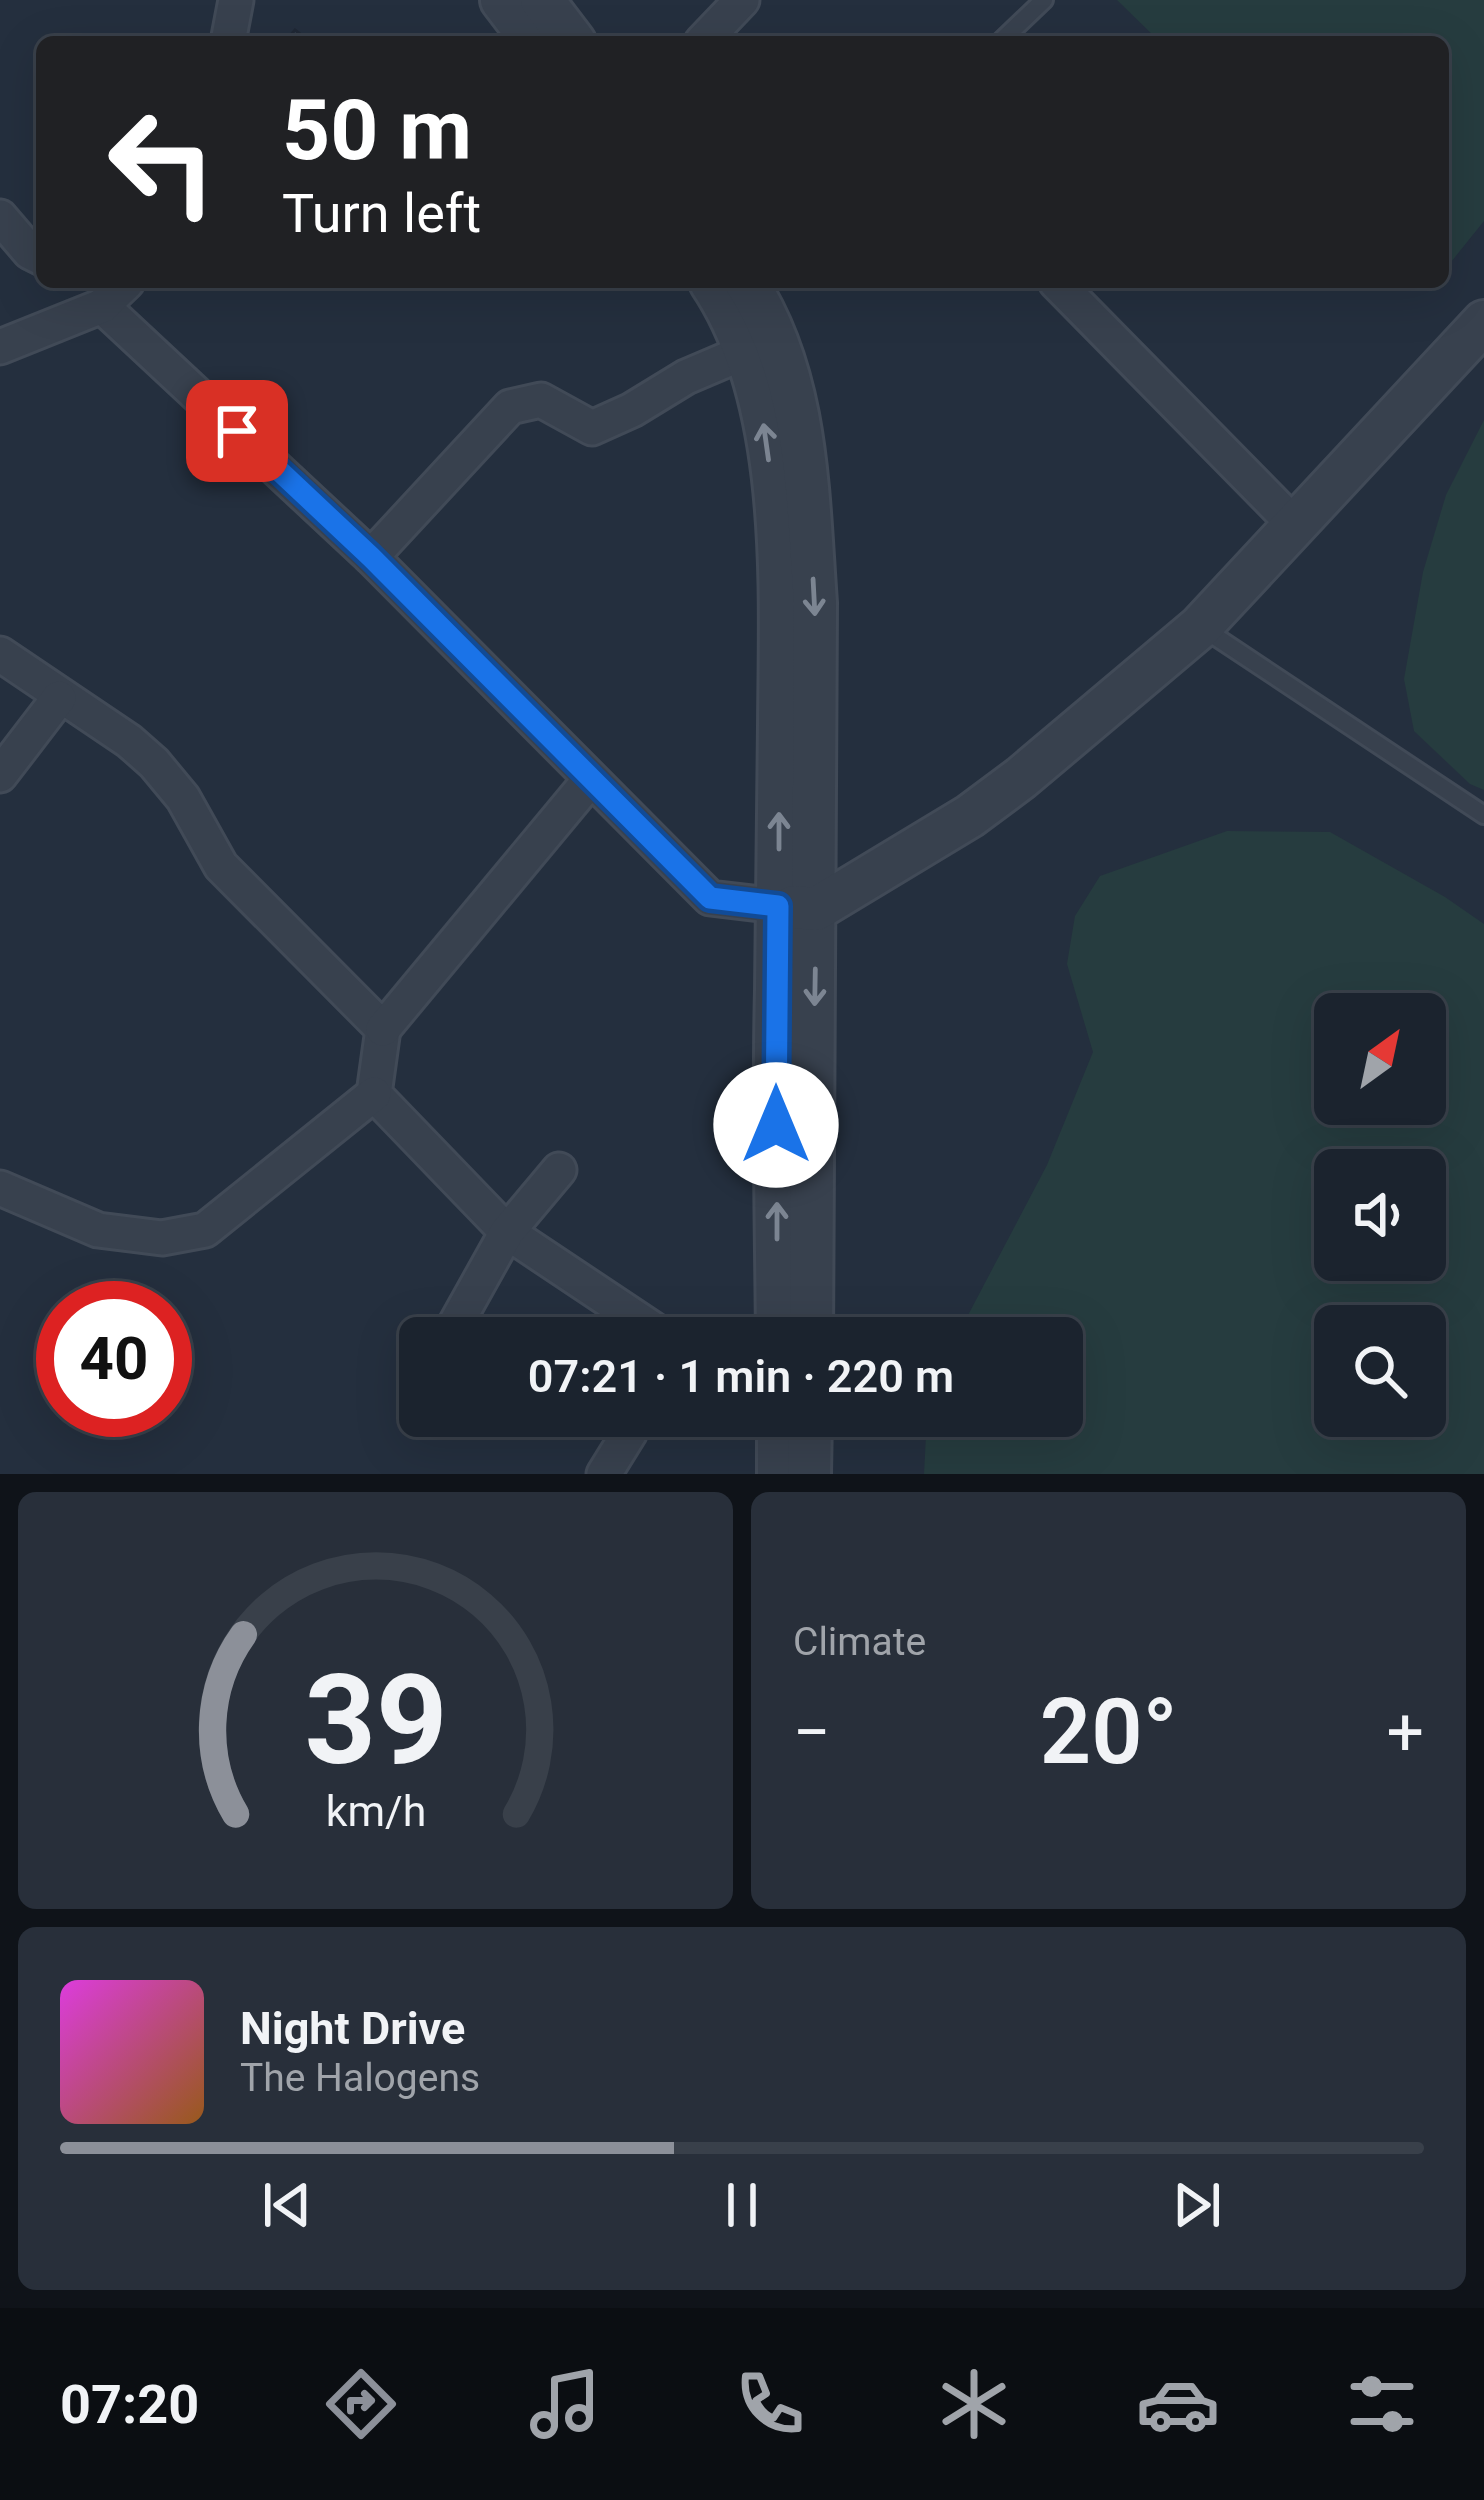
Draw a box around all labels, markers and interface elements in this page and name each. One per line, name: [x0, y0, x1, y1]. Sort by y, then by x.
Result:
text: 50 m: [282, 81, 472, 180]
icon: left: [84, 84, 240, 240]
text: Turn left: [282, 182, 481, 245]
pin: [186, 380, 288, 482]
icon: arrive: [204, 398, 270, 464]
one-way arrow: [754, 423, 777, 462]
one-way arrow: [803, 577, 826, 616]
one-way arrow: [768, 812, 790, 851]
one-way arrow: [804, 967, 827, 1006]
north arrow: [1314, 993, 1446, 1125]
map controls: [1314, 993, 1446, 1437]
position arrow: [713, 1062, 839, 1188]
button: sound: [1314, 1149, 1446, 1281]
one-way arrow: [766, 1202, 788, 1241]
speed limit sign: 40: [36, 1281, 192, 1437]
button: search: [1314, 1305, 1446, 1437]
text: 07:21 · 1 min · 220 m: [528, 1350, 954, 1403]
text: Climate: [793, 1619, 926, 1665]
text: 39: [304, 1647, 447, 1793]
text: 20°: [1040, 1680, 1177, 1785]
text: −: [793, 1694, 831, 1771]
text: +: [1387, 1694, 1424, 1771]
text: km/h: [325, 1785, 426, 1835]
text: Night Drive: [240, 2002, 465, 2055]
text: The Halogens: [240, 2055, 480, 2101]
icon: previous: [254, 2172, 320, 2238]
icon: pause: [709, 2172, 775, 2238]
icon: next: [1164, 2172, 1230, 2238]
icon: directions: [319, 2362, 403, 2446]
icon: music: [523, 2362, 607, 2446]
icon: phone: [728, 2362, 812, 2446]
icon: climate: [932, 2362, 1016, 2446]
icon: car: [1136, 2362, 1220, 2446]
icon: filters: [1340, 2362, 1424, 2446]
text: 07:20: [60, 2373, 199, 2436]

